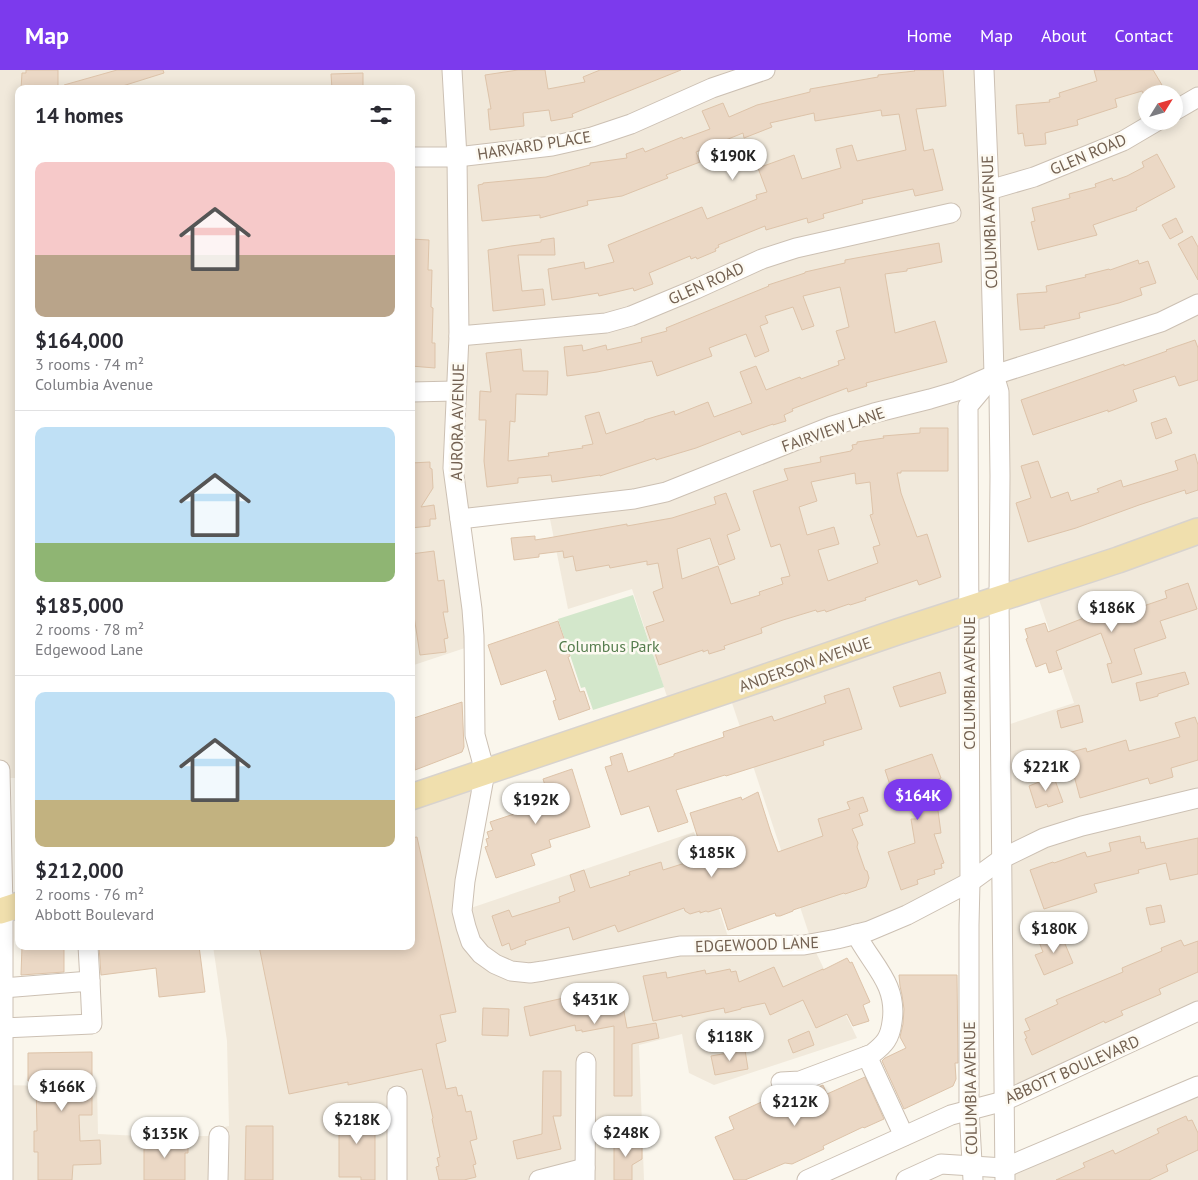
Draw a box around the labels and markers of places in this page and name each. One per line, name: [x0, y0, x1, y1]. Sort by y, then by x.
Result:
pin: $190K: [698, 138, 768, 181]
pin: $186K: [1077, 590, 1147, 633]
pin: $221K: [1011, 750, 1081, 792]
pin: $164K: [883, 778, 953, 821]
pin: $192K: [501, 782, 571, 825]
pin: $185K: [677, 836, 747, 878]
pin: $180K: [1019, 912, 1089, 954]
pin: $431K: [560, 982, 630, 1025]
pin: $118K: [695, 1020, 765, 1062]
pin: $166K: [27, 1070, 97, 1112]
pin: $212K: [760, 1084, 830, 1127]
pin: $218K: [322, 1102, 392, 1145]
pin: $135K: [130, 1116, 200, 1159]
pin: $248K: [591, 1116, 661, 1158]

